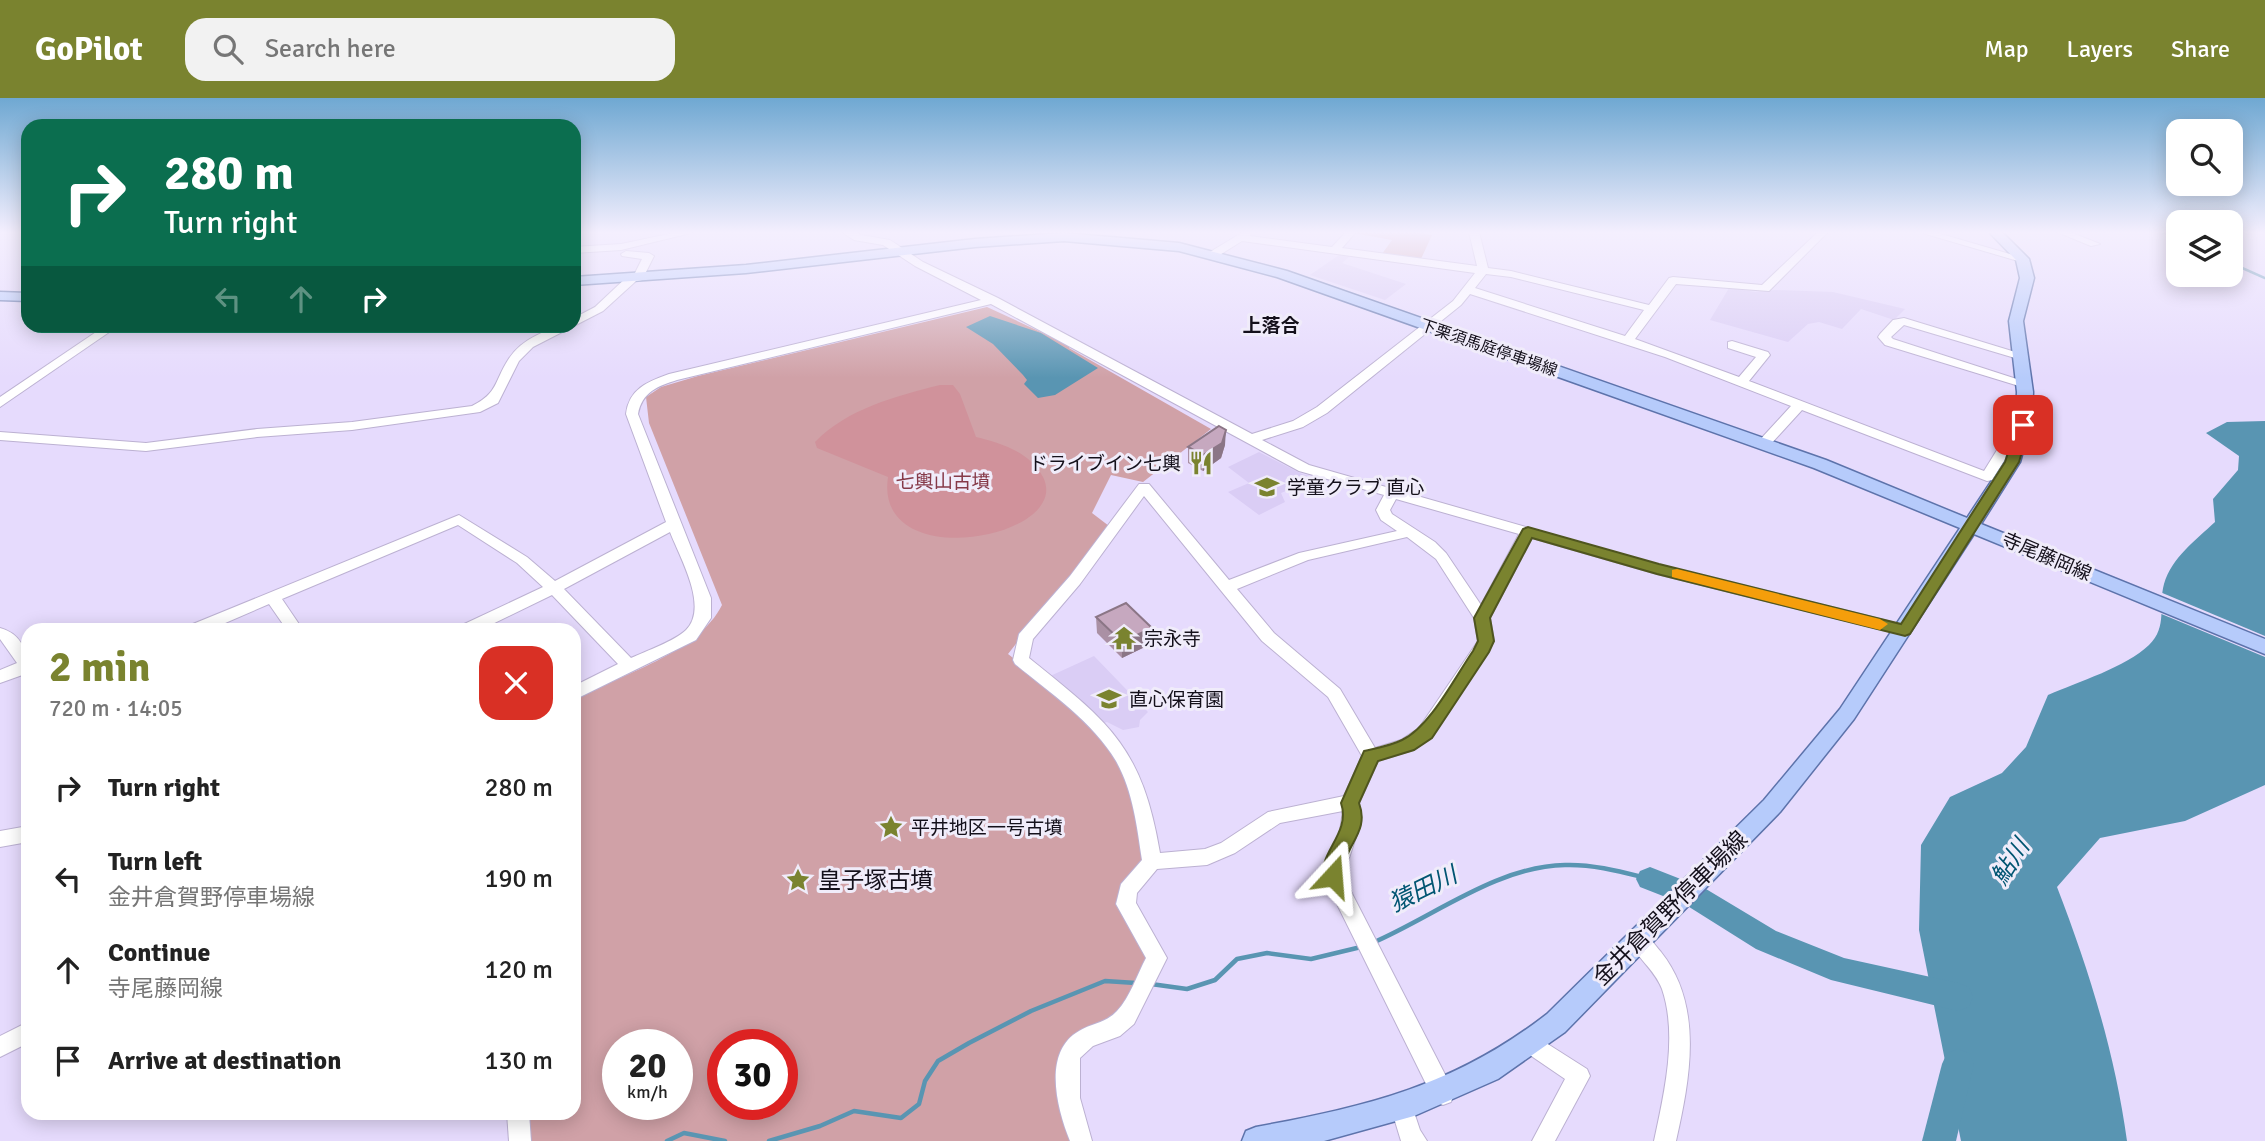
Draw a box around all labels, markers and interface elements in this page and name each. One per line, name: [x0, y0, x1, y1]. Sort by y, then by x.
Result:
search box: [185, 18, 675, 81]
text: GoPilot: [35, 29, 143, 70]
icon: search: [209, 30, 247, 68]
text: Search here: [265, 33, 396, 65]
text: Map: [1984, 34, 2029, 64]
text: Layers: [2067, 34, 2133, 64]
text: Share: [2171, 34, 2230, 64]
map controls: [2166, 119, 2243, 287]
button: search: [2166, 119, 2243, 196]
text: 280 m: [164, 143, 294, 203]
icon: right: [49, 147, 140, 238]
text: Turn right: [164, 203, 297, 242]
button: layers: [2166, 210, 2243, 287]
icon: left: [209, 280, 247, 318]
icon: ahead: [282, 280, 320, 318]
icon: right: [355, 280, 393, 318]
district label: 上落合: [1242, 314, 1300, 338]
street label: 下栗須馬庭停車場線: [1417, 315, 1560, 381]
pin: [1993, 395, 2053, 455]
icon: arrive: [2004, 406, 2042, 444]
restaurant icon: ドライブイン七輿: [1187, 449, 1215, 477]
place label: ドライブイン七輿: [1029, 452, 1181, 476]
park label: 七輿山古墳: [895, 470, 991, 494]
school or university icon: 学童クラブ 直心: [1253, 473, 1281, 501]
place label: 学童クラブ 直心: [1287, 476, 1424, 500]
street label: 寺尾藤岡線: [1998, 527, 2095, 587]
temple icon: 宗永寺: [1110, 624, 1138, 652]
place label: 宗永寺: [1144, 627, 1201, 651]
text: 2 min: [49, 642, 150, 693]
button: close: [479, 646, 553, 720]
school or university icon: 直心保育園: [1095, 685, 1123, 713]
place label: 直心保育園: [1129, 688, 1224, 712]
text: 720 m · 14:05: [49, 694, 183, 723]
icon: right: [49, 769, 87, 807]
text: Turn right: [108, 772, 220, 804]
text: 280 m: [484, 772, 553, 804]
place icon: 平井地区一号古墳: [877, 813, 905, 841]
place label: 平井地区一号古墳: [911, 816, 1063, 840]
street label: 金井倉賀野停車場線: [1587, 825, 1754, 992]
water label: 鮎川: [1984, 831, 2037, 890]
position arrow: [1296, 839, 1370, 913]
text: Turn left: [108, 846, 202, 878]
water label: 猿田川: [1384, 858, 1465, 918]
icon: left: [49, 860, 87, 898]
text: 190 m: [484, 863, 553, 895]
place icon: 皇子塚古墳: [784, 866, 812, 894]
place label: 皇子塚古墳: [818, 866, 933, 895]
text: 金井倉賀野停車場線: [108, 883, 315, 912]
text: Continue: [108, 937, 210, 969]
icon: ahead: [49, 951, 87, 989]
text: 120 m: [484, 954, 553, 986]
text: 寺尾藤岡線: [108, 974, 223, 1003]
speed limit sign: 30: [707, 1029, 798, 1120]
icon: arrive: [49, 1042, 87, 1080]
text: 20: [629, 1044, 666, 1087]
text: Arrive at destination: [108, 1045, 341, 1077]
text: 130 m: [484, 1045, 553, 1077]
text: km/h: [627, 1081, 668, 1103]

